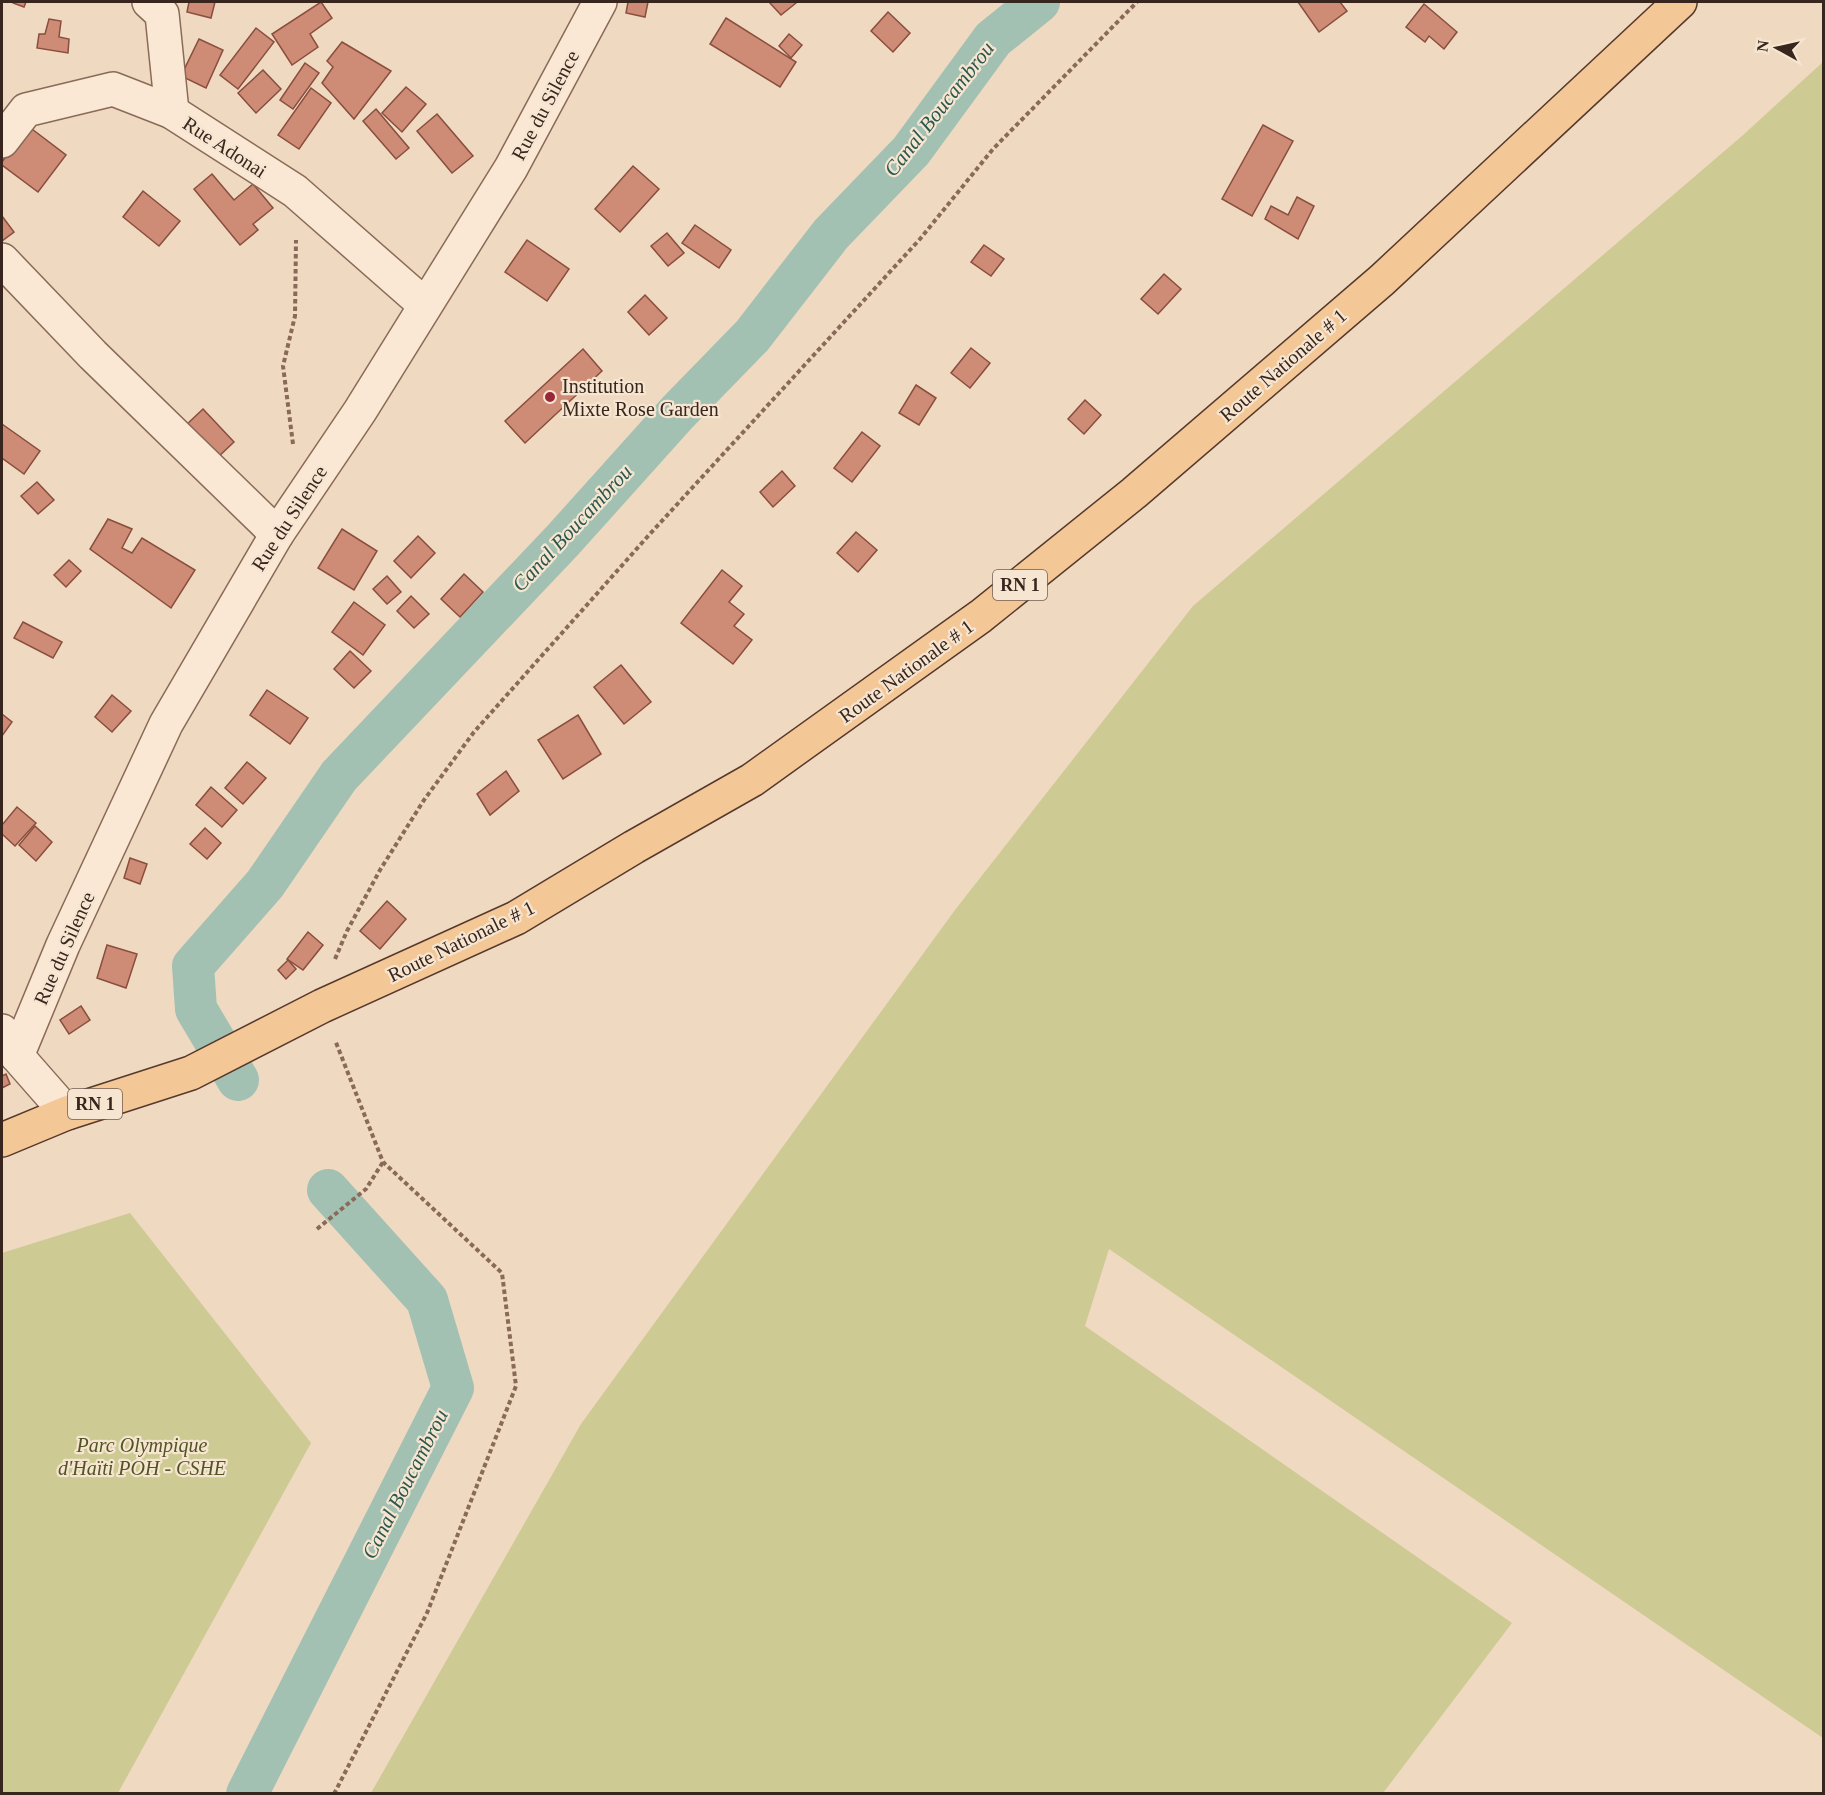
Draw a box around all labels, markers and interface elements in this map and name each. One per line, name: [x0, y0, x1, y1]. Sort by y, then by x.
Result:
north arrow: [1747, 18, 1807, 78]
water label: Canal Boucambrou: [879, 37, 999, 181]
text: N: [1753, 39, 1772, 53]
street label: Rue du Silence: [507, 46, 583, 164]
street label: Rue Adonai: [179, 112, 271, 182]
street label: Route Nationale # 1: [1215, 304, 1351, 426]
place label: Institution Mixte Rose Garden: [562, 375, 719, 420]
marker: Institution Mixte Rose Garden: [543, 390, 557, 404]
water label: Canal Boucambrou: [507, 460, 637, 596]
street label: Rue du Silence: [247, 461, 331, 575]
road number: RN 1: [993, 570, 1047, 600]
street label: Route Nationale # 1: [835, 615, 977, 727]
street label: Rue du Silence: [29, 888, 99, 1008]
street label: Route Nationale # 1: [384, 896, 538, 986]
road number: RN 1: [68, 1089, 122, 1119]
water label: Canal Boucambrou: [357, 1405, 453, 1563]
park label: Parc Olympique d'Haïti POH - CSHE: [58, 1434, 226, 1479]

